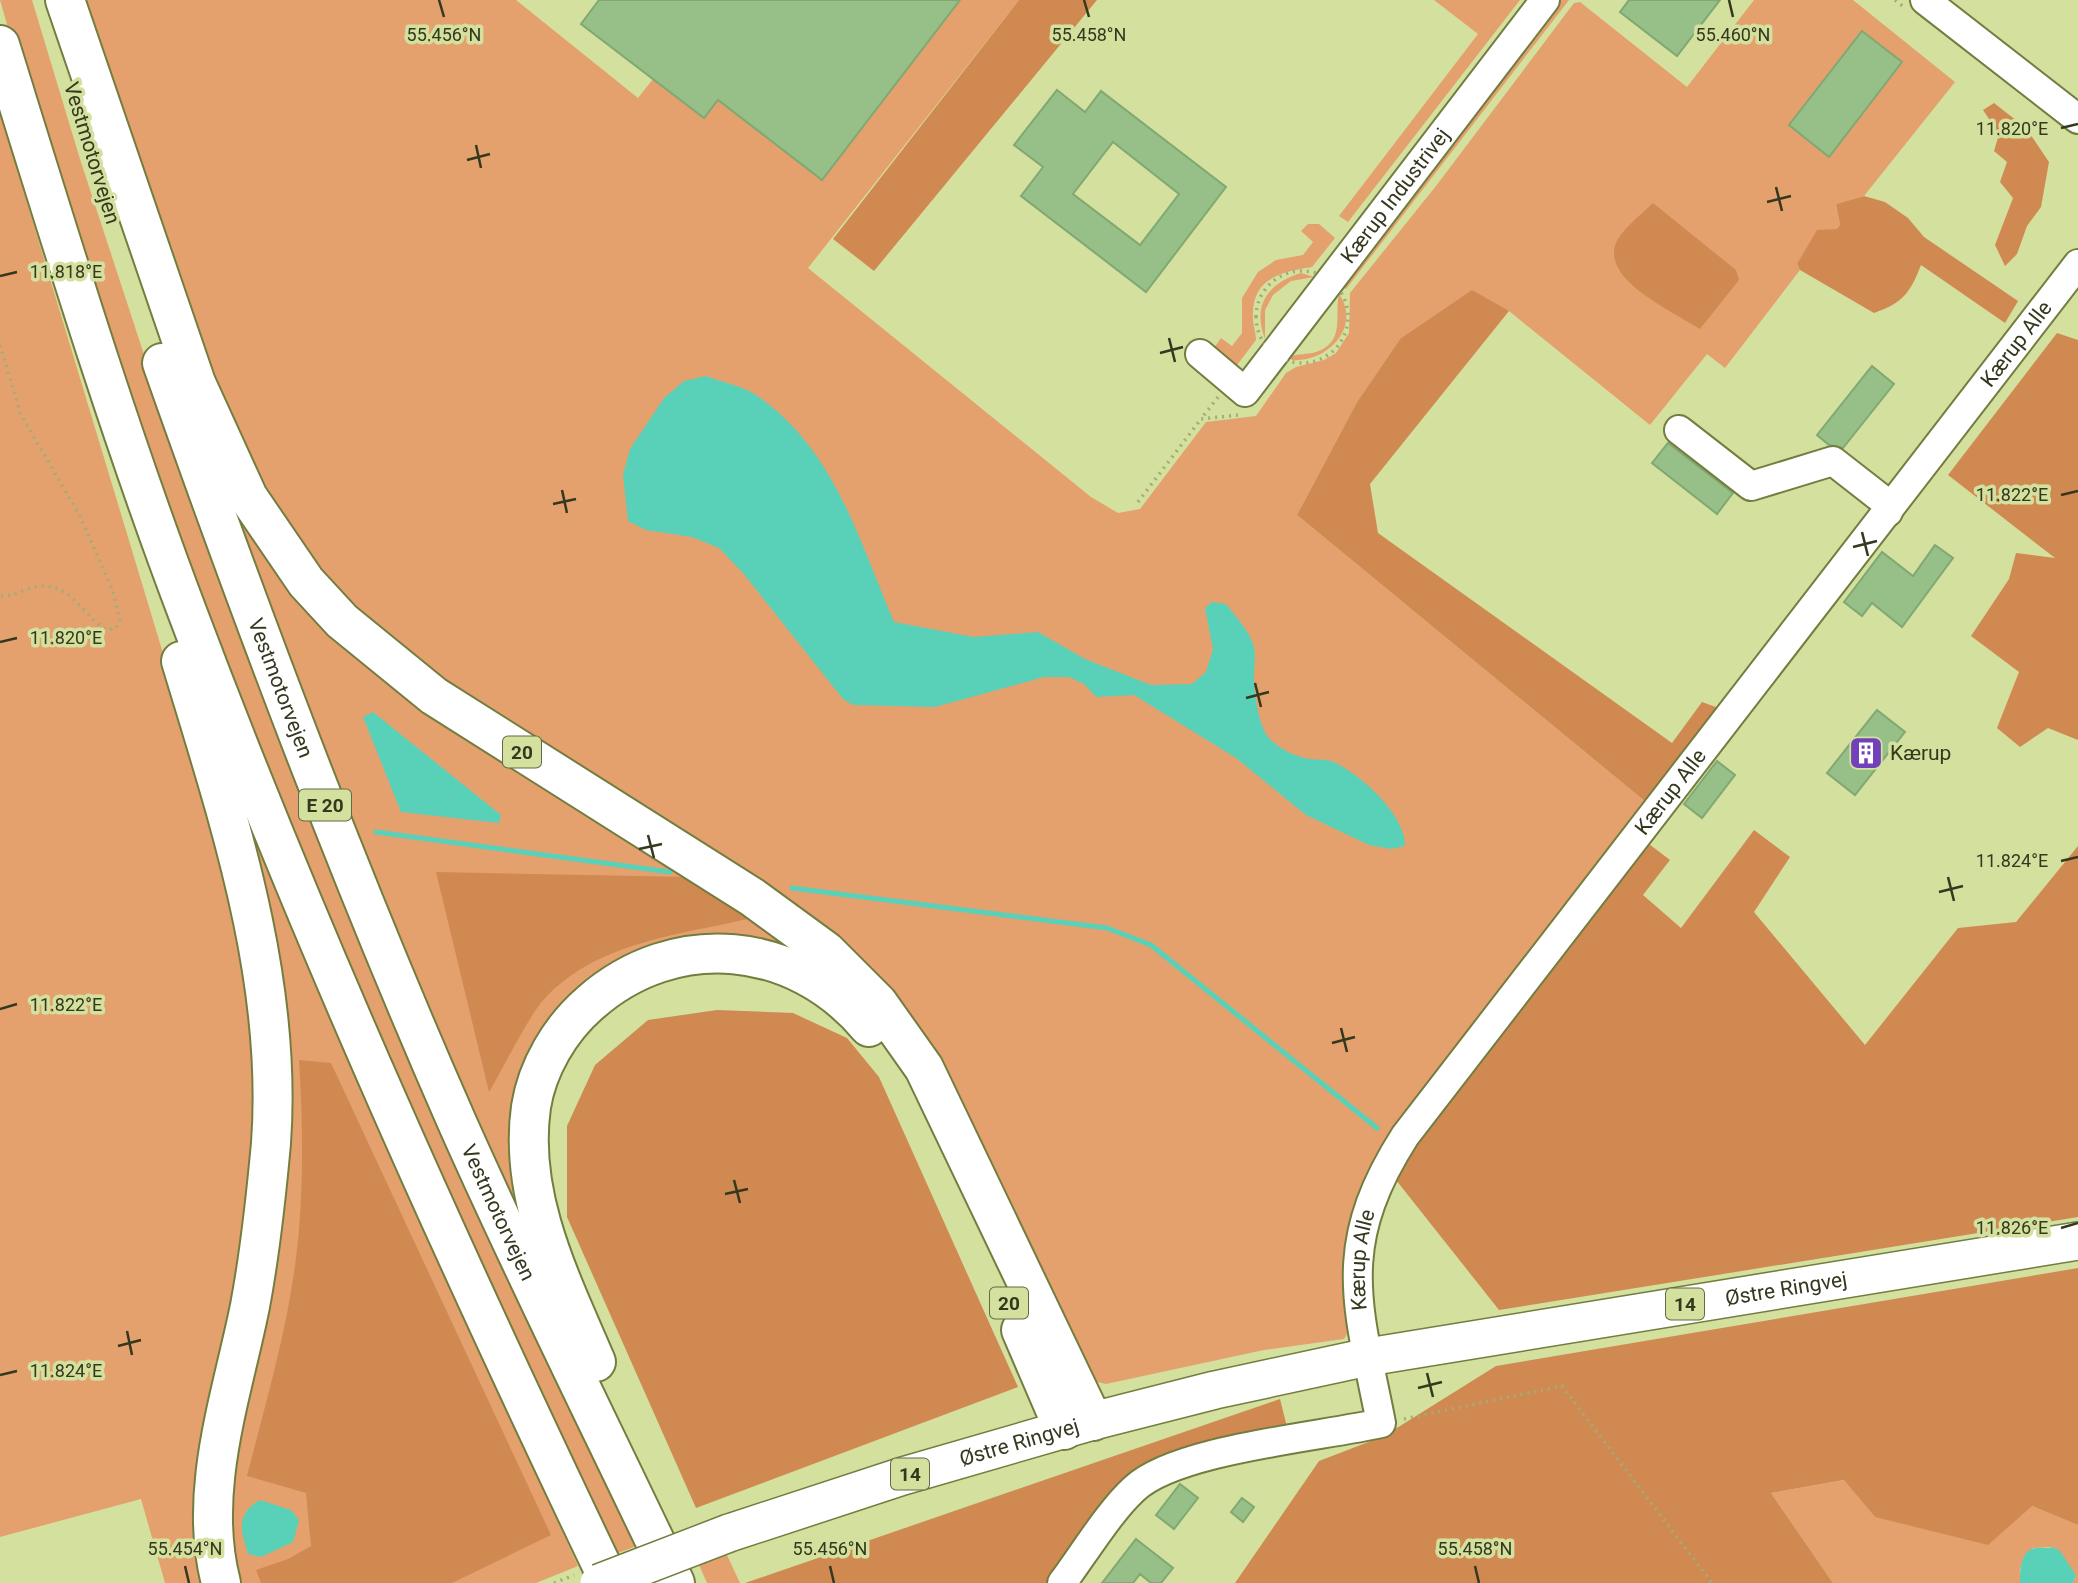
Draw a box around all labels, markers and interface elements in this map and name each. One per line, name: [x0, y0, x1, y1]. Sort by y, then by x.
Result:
text: 55.456°N: [407, 24, 481, 45]
text: 55.458°N: [1052, 24, 1126, 45]
text: 55.460°N: [1696, 24, 1770, 45]
street label: Vestmotorvejen: [59, 79, 125, 227]
text: 11.820°E: [1976, 118, 2048, 139]
street label: Kærup Industrivej: [1336, 124, 1454, 268]
text: 11.818°E: [30, 261, 102, 282]
street label: Kærup Alle: [1976, 296, 2057, 392]
text: 11.822°E: [1976, 484, 2048, 505]
street label: Vestmotorvejen: [243, 615, 318, 761]
text: 11.820°E: [30, 627, 102, 648]
building icon: Kærup: [1847, 734, 1885, 772]
road number: 20: [503, 736, 541, 768]
place label: Kærup: [1890, 741, 1951, 765]
street label: Kærup Alle: [1630, 744, 1711, 840]
road number: E 20: [299, 790, 351, 820]
text: 11.824°E: [1976, 850, 2048, 871]
text: 11.822°E: [30, 994, 102, 1015]
street label: Vestmotorvejen: [457, 1141, 540, 1284]
street label: Kærup Alle: [1346, 1206, 1380, 1311]
text: 11.826°E: [1976, 1217, 2048, 1238]
street label: Østre Ringvej: [1723, 1267, 1849, 1310]
road number: 20: [990, 1288, 1028, 1318]
road number: 14: [1666, 1288, 1704, 1320]
text: 11.824°E: [30, 1360, 102, 1381]
street label: Østre Ringvej: [957, 1414, 1082, 1471]
road number: 14: [891, 1458, 929, 1490]
text: 55.454°N: [148, 1538, 222, 1559]
text: 55.456°N: [793, 1538, 867, 1559]
text: 55.458°N: [1438, 1538, 1512, 1559]

